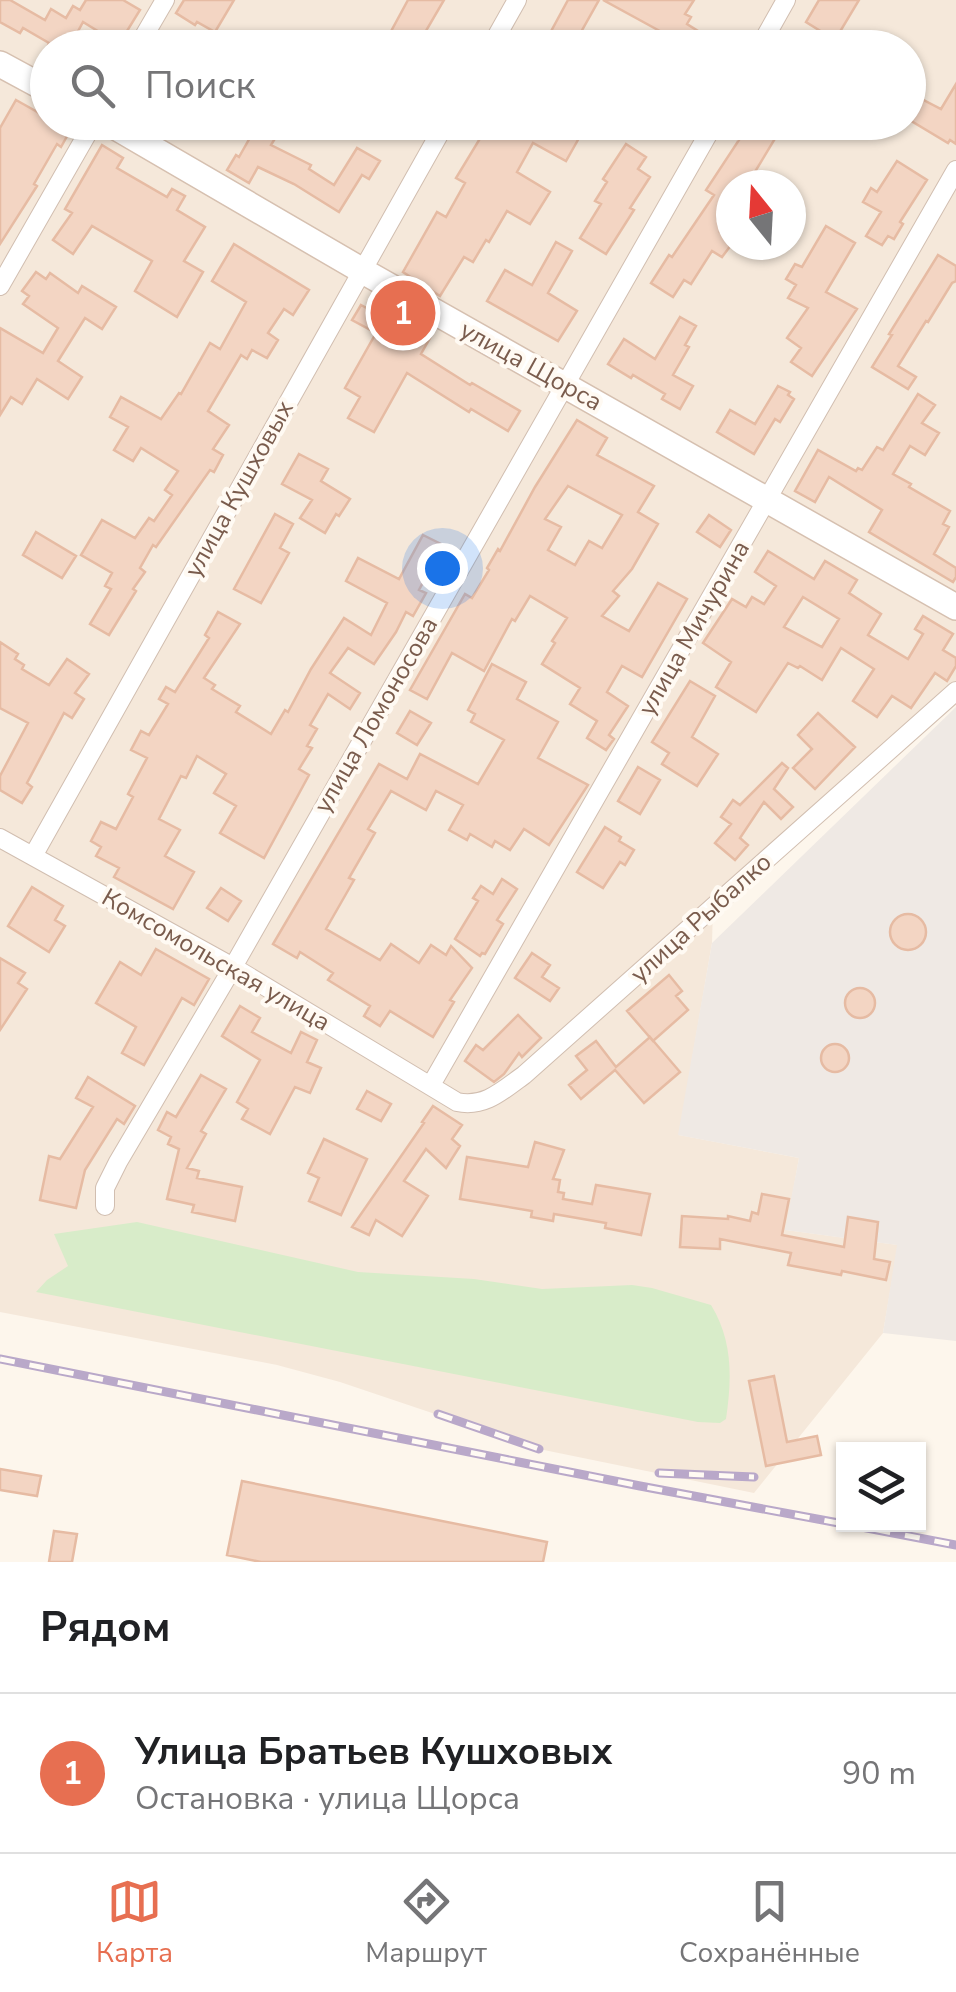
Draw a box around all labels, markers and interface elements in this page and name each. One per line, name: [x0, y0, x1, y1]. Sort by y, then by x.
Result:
search box: [30, 30, 926, 140]
icon: search: [65, 58, 120, 113]
text: Поиск: [145, 60, 255, 111]
north arrow: [716, 170, 806, 260]
pin: 1: [370, 276, 436, 350]
street label: улица Щорса: [454, 313, 608, 419]
street label: улица Кушховых: [176, 395, 302, 583]
street label: улица Мичурина: [630, 534, 758, 722]
your location: [417, 543, 468, 594]
street label: улица Ломоносова: [306, 611, 446, 819]
street label: улица Рыбалко: [623, 845, 779, 991]
street label: Комсомольская улица: [95, 881, 337, 1039]
map controls: [836, 1442, 926, 1532]
button: layers: [836, 1442, 926, 1532]
text: Рядом: [40, 1599, 170, 1656]
text: Улица Братьев Кушховых: [135, 1726, 613, 1777]
text: 1: [63, 1752, 82, 1795]
text: 90 m: [842, 1752, 916, 1795]
text: Остановка · улица Щорса: [135, 1777, 520, 1820]
tab: Карта: [96, 1874, 173, 1972]
tab: Маршрут: [365, 1874, 487, 1972]
tab: Сохранённые: [679, 1874, 860, 1972]

